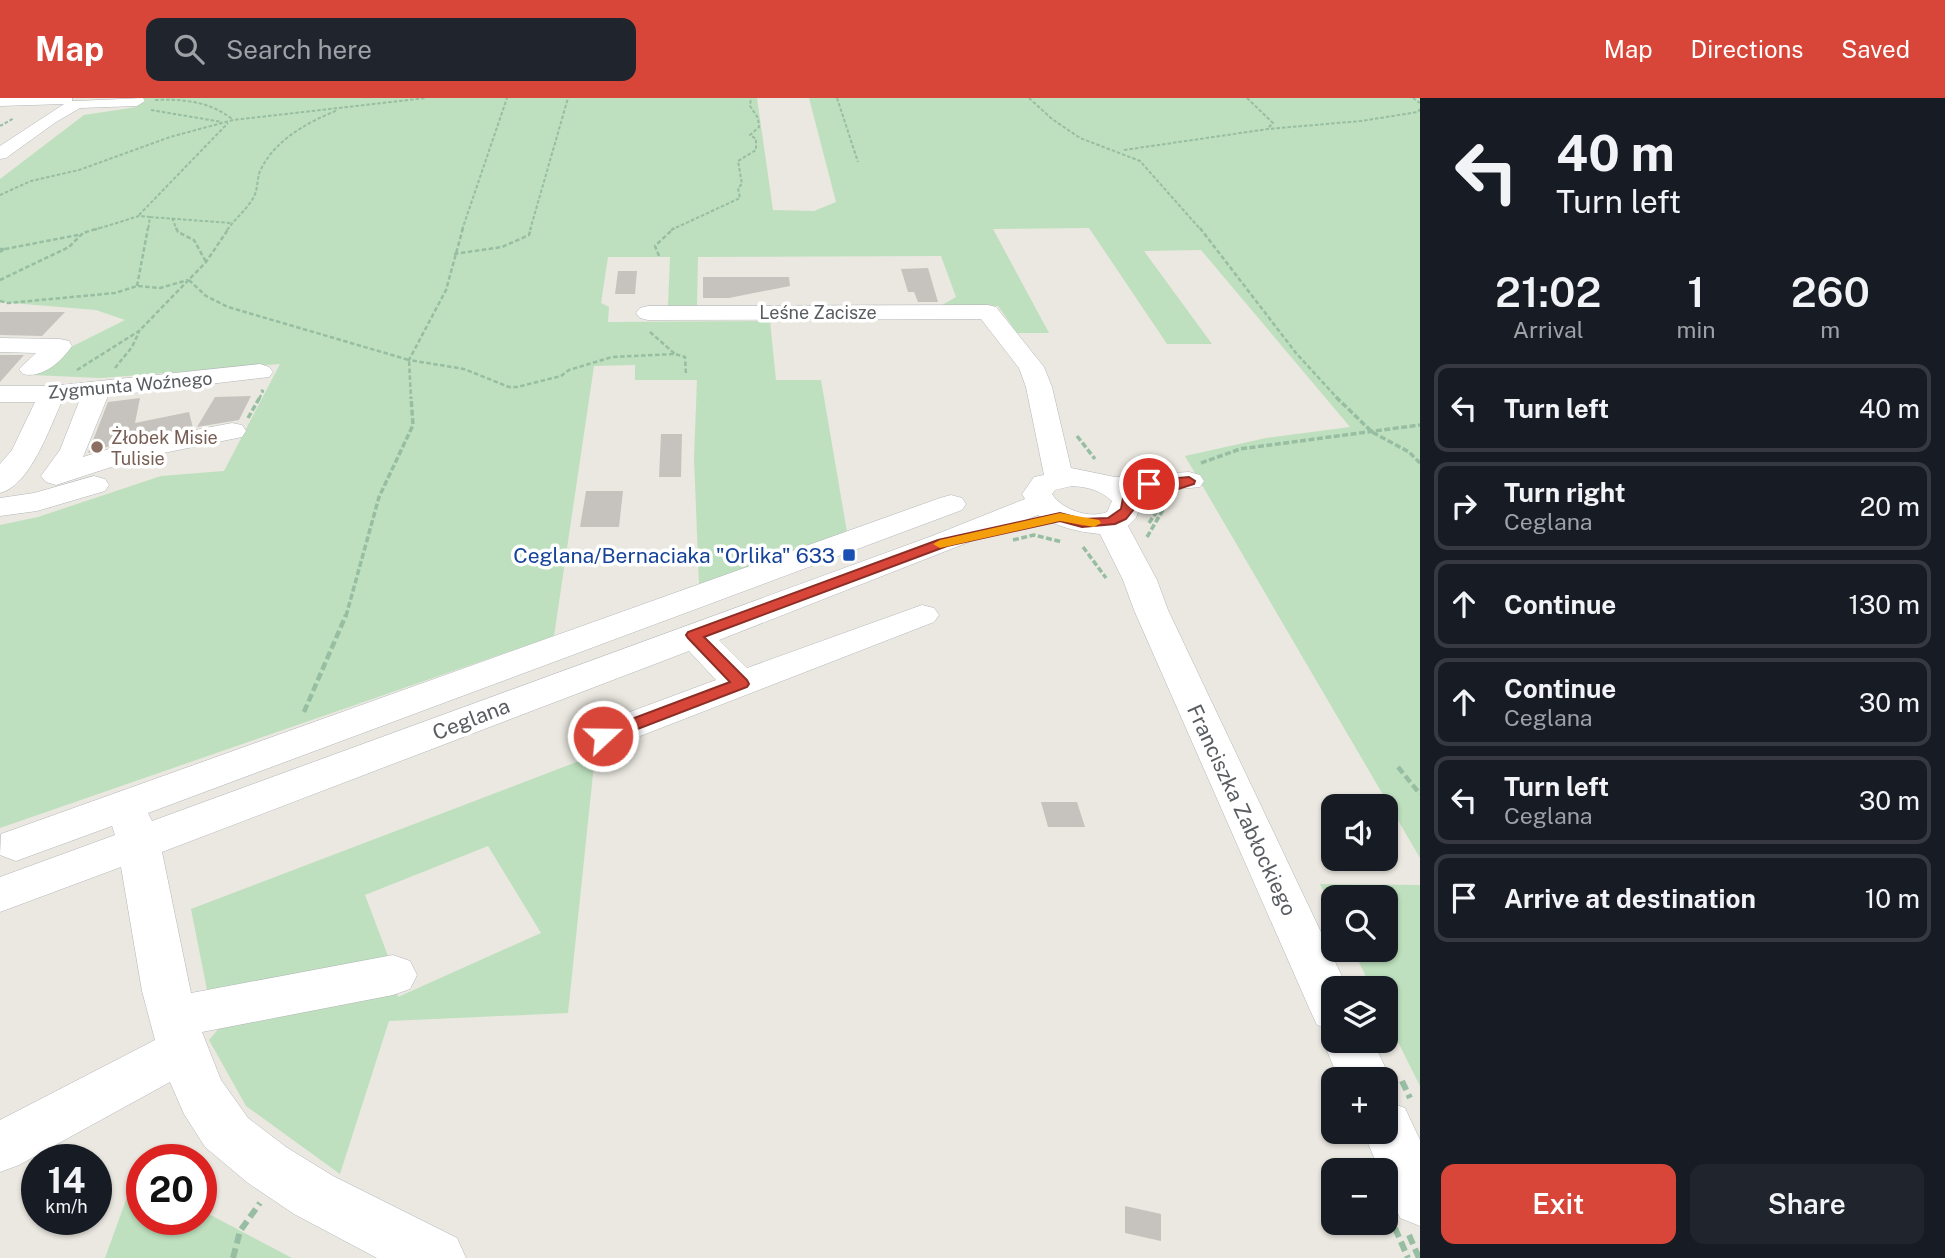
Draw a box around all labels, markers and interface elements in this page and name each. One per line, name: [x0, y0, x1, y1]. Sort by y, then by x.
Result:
search box: [146, 18, 636, 81]
text: Map: [35, 30, 104, 68]
icon: search: [170, 30, 208, 68]
text: Search here: [226, 34, 372, 65]
text: Map: [1604, 35, 1653, 63]
text: Directions: [1691, 35, 1803, 63]
text: Saved: [1841, 35, 1910, 63]
text: 40 m: [1556, 124, 1675, 182]
icon: left: [1441, 126, 1532, 217]
text: Turn left: [1556, 183, 1681, 220]
text: 21:02: [1495, 267, 1601, 316]
text: 1: [1687, 267, 1705, 316]
text: 260: [1791, 267, 1870, 316]
street label: Leśne Zacisze: [759, 302, 877, 323]
text: Arrival: [1513, 316, 1584, 343]
text: min: [1677, 316, 1716, 343]
text: m: [1820, 316, 1840, 343]
street label: Zygmunta Woźnego: [47, 367, 213, 403]
icon: left: [1445, 389, 1483, 427]
text: Turn left: [1504, 393, 1609, 424]
text: 40 m: [1859, 393, 1920, 424]
place label: Żłobek Misie Tulisie: [111, 426, 218, 469]
marker: Żłobek Misie Tulisie: [89, 439, 105, 455]
pin: [1119, 454, 1179, 514]
icon: arrive: [1130, 465, 1168, 503]
text: Turn right: [1504, 477, 1626, 508]
icon: right: [1445, 487, 1483, 525]
text: 20 m: [1860, 491, 1920, 522]
text: Ceglana: [1504, 508, 1593, 535]
place label: Ceglana/Bernaciaka "Orlika" 633: [513, 543, 835, 568]
marker: Ceglana/Bernaciaka "Orlika" 633: [841, 547, 857, 563]
icon: ahead: [1445, 585, 1483, 623]
text: Continue: [1504, 589, 1616, 620]
text: 130 m: [1848, 589, 1920, 620]
text: Continue: [1504, 673, 1616, 704]
icon: ahead: [1445, 683, 1483, 721]
text: 30 m: [1859, 687, 1920, 718]
street label: Ceglana: [429, 693, 513, 745]
position arrow: [566, 699, 640, 773]
street label: Franciszka Zabłockiego: [1182, 700, 1302, 920]
text: Ceglana: [1504, 704, 1593, 731]
text: Turn left: [1504, 771, 1609, 802]
icon: left: [1445, 781, 1483, 819]
text: 30 m: [1859, 785, 1920, 816]
map controls: [1321, 794, 1398, 1235]
button: sound: [1321, 794, 1398, 871]
text: Ceglana: [1504, 802, 1593, 829]
icon: arrive: [1445, 879, 1483, 917]
text: Arrive at destination: [1504, 883, 1756, 914]
text: 10 m: [1865, 883, 1920, 914]
button: search: [1321, 885, 1398, 962]
button: layers: [1321, 976, 1398, 1053]
button: +: [1321, 1067, 1398, 1144]
speed limit sign: 20: [126, 1144, 217, 1235]
button: −: [1321, 1158, 1398, 1235]
text: 14: [48, 1160, 85, 1201]
button: Exit: [1441, 1164, 1676, 1244]
button: Share: [1690, 1164, 1924, 1244]
text: km/h: [45, 1196, 88, 1217]

